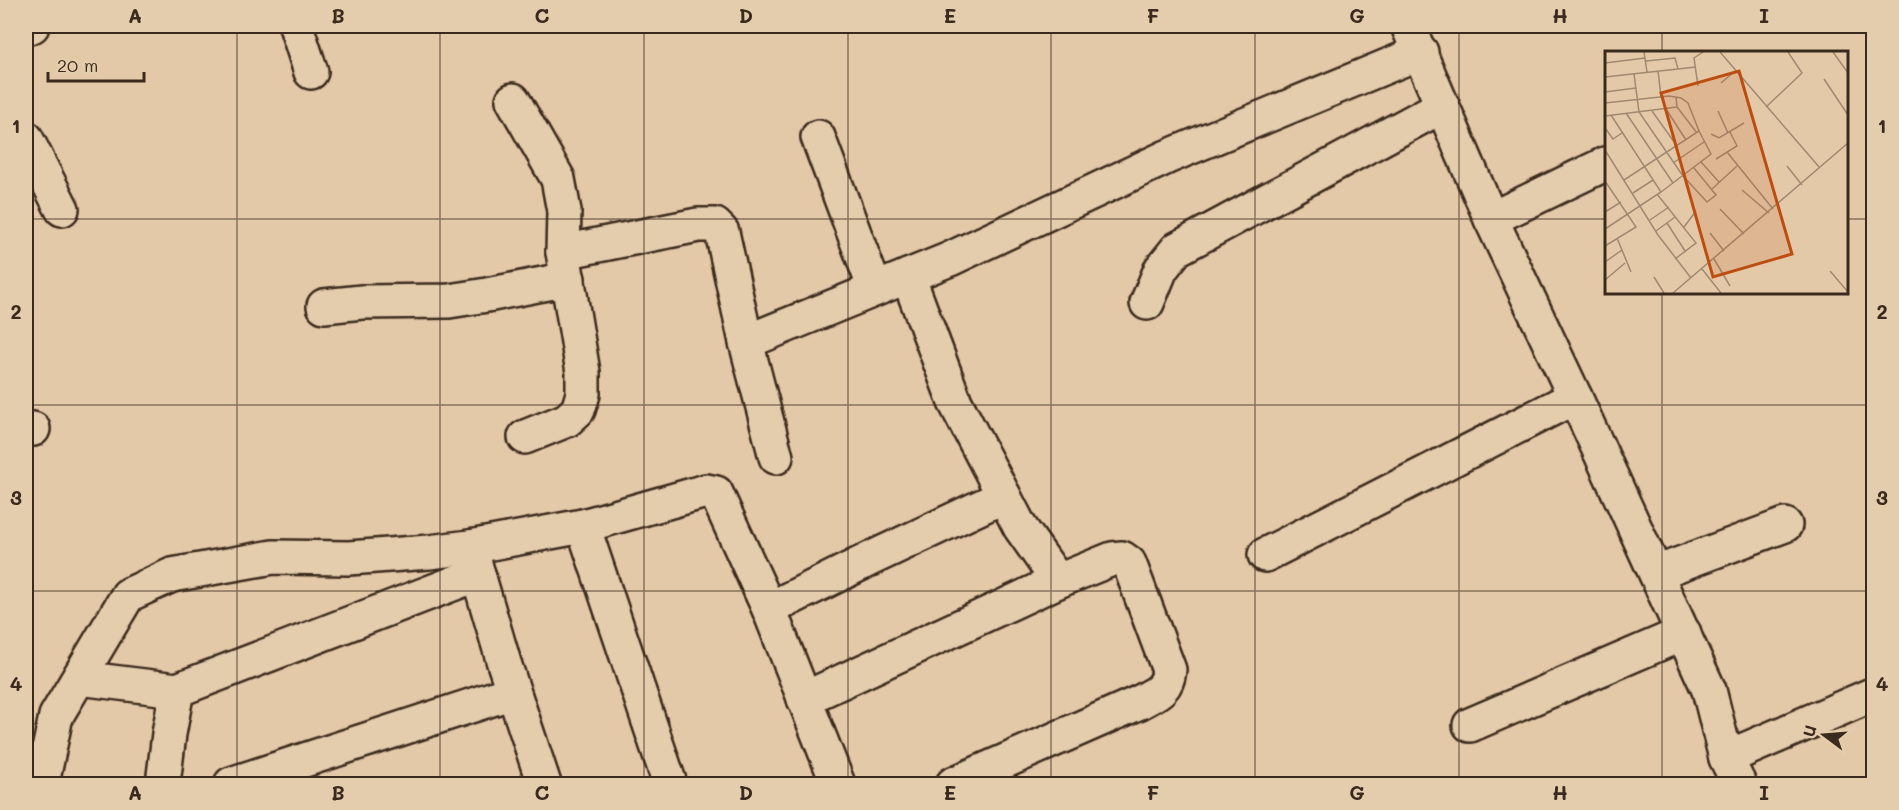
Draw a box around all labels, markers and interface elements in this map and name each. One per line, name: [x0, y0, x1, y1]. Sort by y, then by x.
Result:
text: A: [128, 2, 142, 28]
text: B: [331, 2, 345, 28]
text: C: [535, 2, 550, 28]
text: D: [739, 2, 753, 28]
text: E: [944, 2, 956, 28]
text: F: [1147, 2, 1160, 28]
text: G: [1349, 2, 1365, 28]
text: H: [1552, 2, 1568, 28]
text: I: [1759, 2, 1769, 28]
scale bar: [48, 45, 144, 83]
inset map: [1605, 51, 1848, 294]
text: 20 m: [57, 53, 98, 77]
text: 1: [12, 112, 20, 138]
text: 1: [1878, 112, 1886, 138]
text: 2: [10, 298, 22, 324]
text: 2: [1876, 298, 1888, 324]
text: 3: [10, 484, 22, 510]
text: 3: [1876, 484, 1888, 510]
text: 4: [10, 670, 23, 696]
text: 4: [1876, 670, 1889, 696]
north arrow: [1794, 705, 1854, 765]
text: U: [1797, 722, 1821, 739]
text: A: [128, 779, 142, 805]
text: B: [331, 779, 345, 805]
text: C: [535, 779, 550, 805]
text: D: [739, 779, 753, 805]
text: E: [944, 779, 956, 805]
text: F: [1147, 779, 1160, 805]
text: G: [1349, 779, 1365, 805]
text: H: [1552, 779, 1568, 805]
text: I: [1759, 779, 1769, 805]

